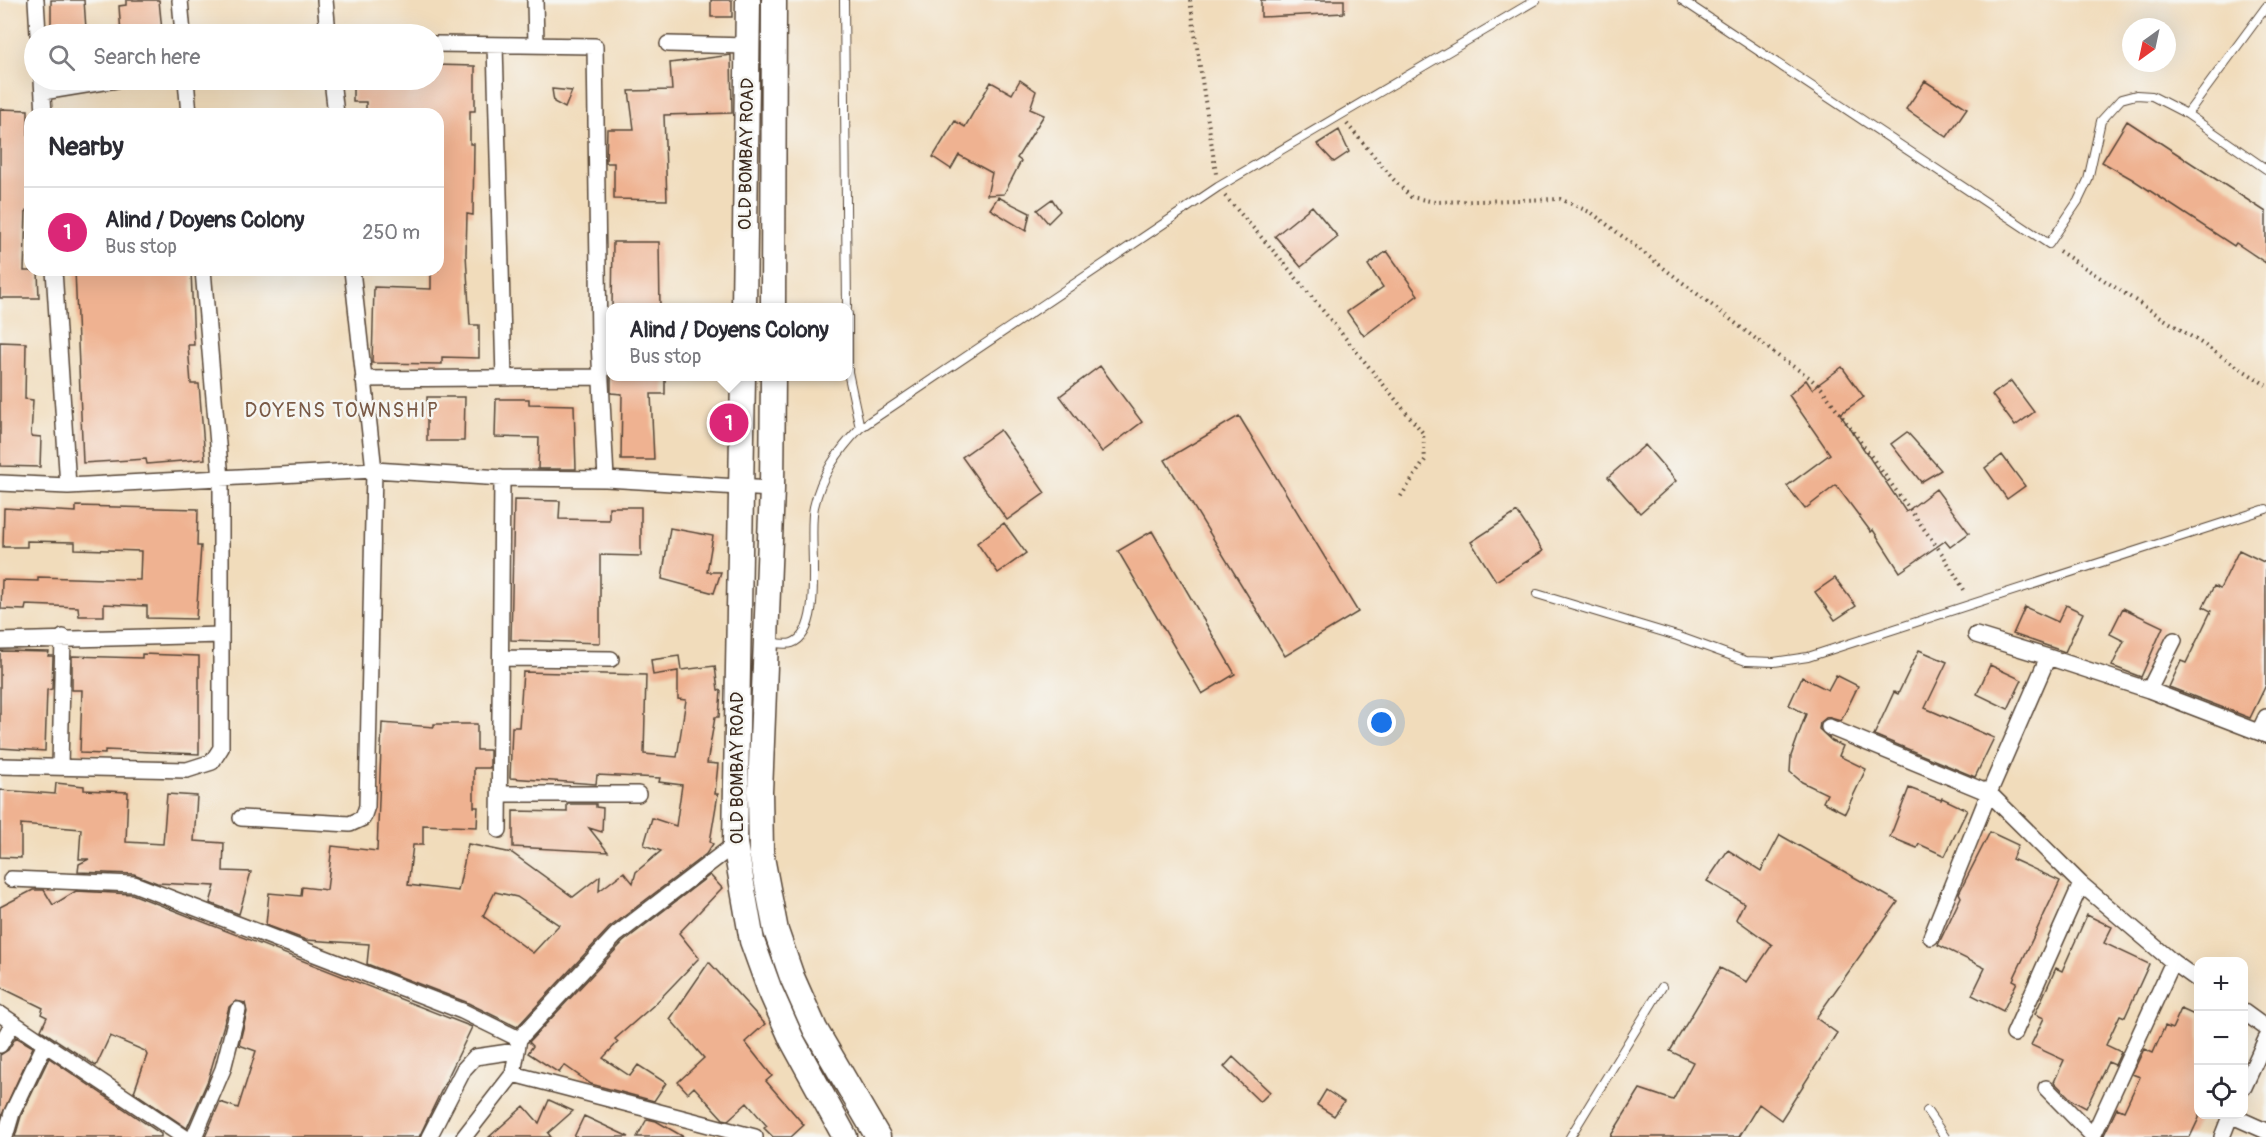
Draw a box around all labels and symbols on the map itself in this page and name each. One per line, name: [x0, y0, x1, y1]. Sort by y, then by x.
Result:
north arrow: [2122, 18, 2176, 72]
street label: OLD BOMBAY ROAD: [734, 78, 759, 230]
district label: DOYENS TOWNSHIP: [244, 398, 440, 423]
pin: 1: [710, 400, 748, 446]
street label: OLD BOMBAY ROAD: [726, 692, 749, 844]
your location: [1367, 708, 1396, 737]

